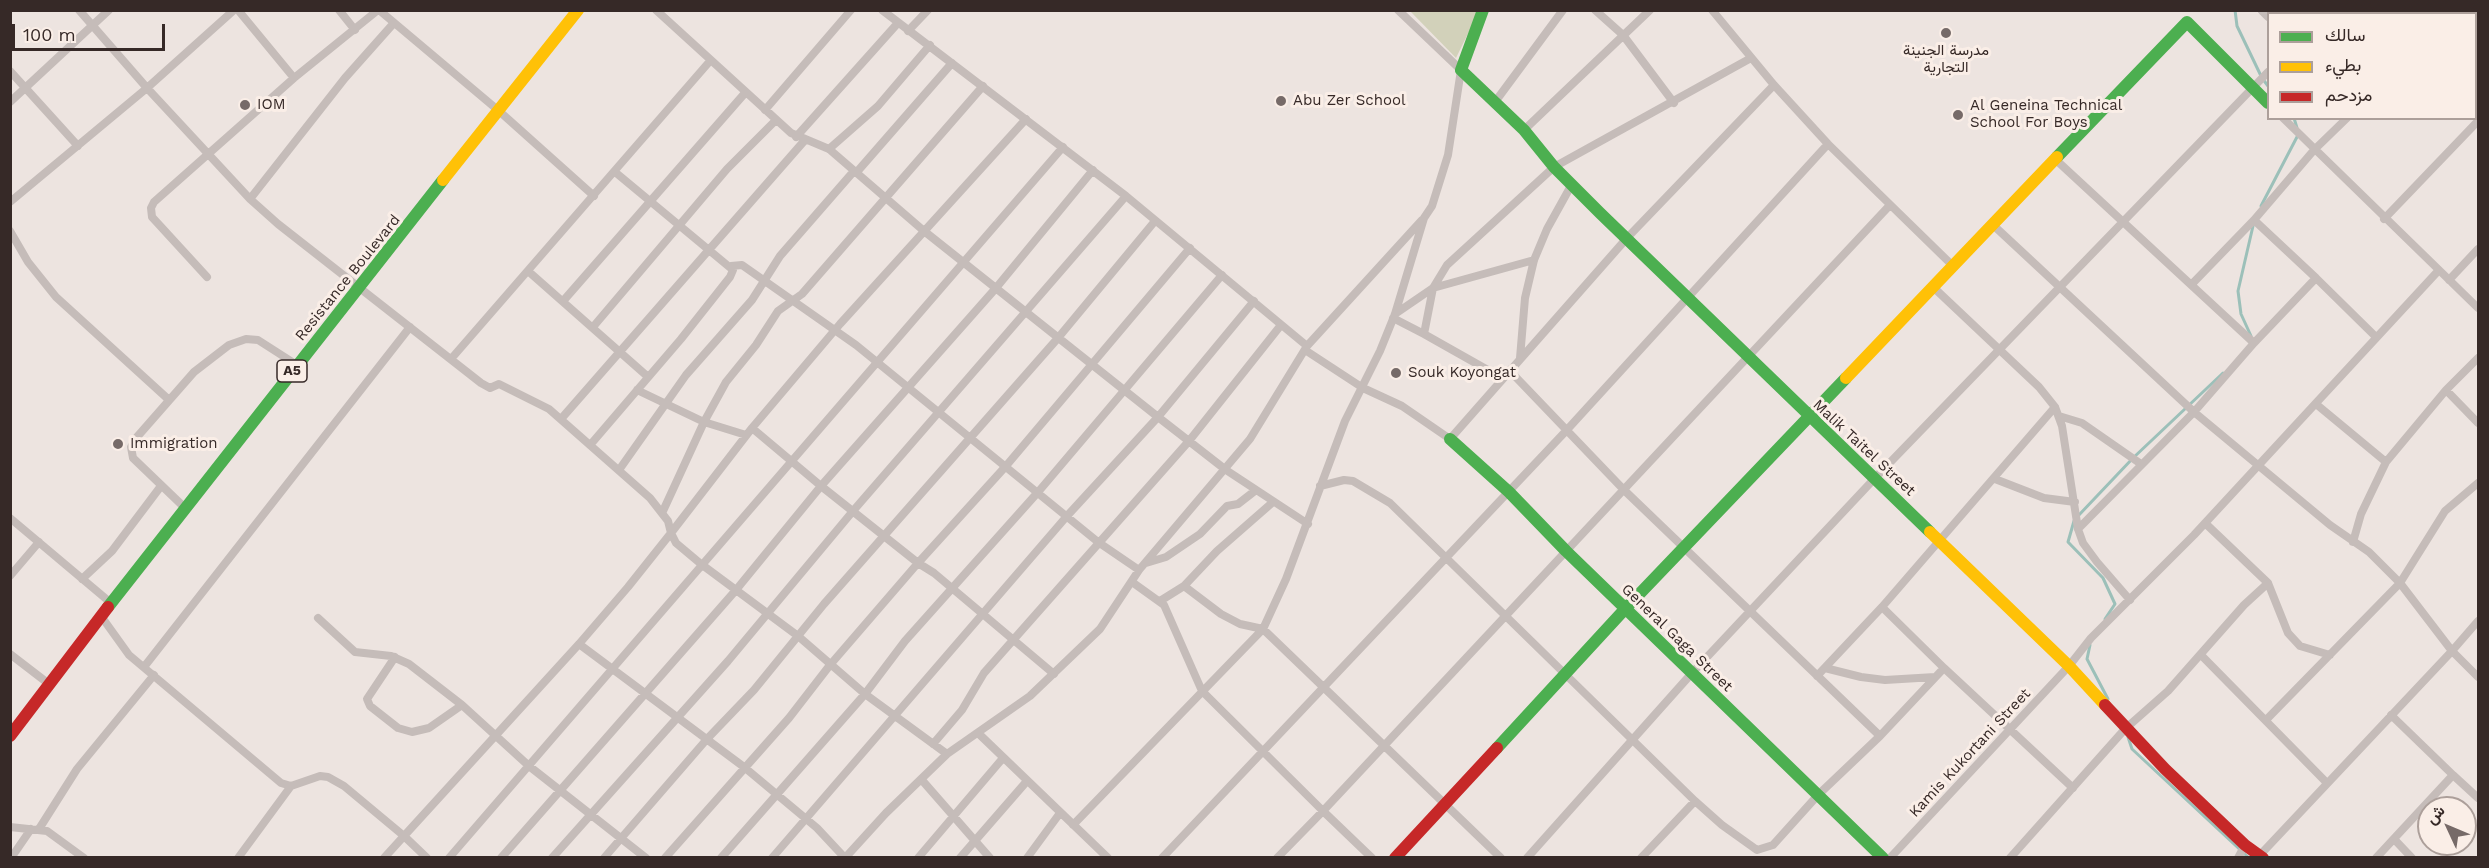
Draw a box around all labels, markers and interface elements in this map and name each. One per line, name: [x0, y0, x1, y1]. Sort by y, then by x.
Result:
scale bar: [15, 12, 168, 50]
legend: [2267, 12, 2477, 120]
text: 100 m: [23, 24, 76, 45]
text: سالك: [2325, 24, 2365, 45]
marker: مدرسة الجنينة التجارية: [1939, 26, 1953, 40]
place label: مدرسة الجنينة التجارية: [1903, 42, 1989, 77]
text: بطيء: [2325, 54, 2361, 75]
text: مزدحم: [2325, 84, 2372, 105]
place label: Abu Zer School: [1293, 92, 1406, 110]
marker: Abu Zer School: [1274, 94, 1288, 108]
place label: IOM: [257, 96, 285, 114]
place label: Al Geneina Technical School For Boys: [1970, 97, 2122, 132]
marker: IOM: [238, 98, 252, 112]
marker: Al Geneina Technical School For Boys: [1951, 108, 1965, 122]
street label: Resistance Boulevard: [292, 211, 404, 345]
road number: A5: [277, 360, 307, 382]
place label: Souk Koyongat: [1408, 364, 1516, 382]
marker: Souk Koyongat: [1389, 366, 1403, 380]
street label: Malik Taitel Street: [1809, 396, 1919, 500]
place label: Immigration: [130, 435, 218, 453]
marker: Immigration: [111, 437, 125, 451]
street label: General Gaga Street: [1618, 580, 1736, 696]
street label: Kamis Kukortani Street: [1906, 685, 2034, 821]
north arrow: [2417, 796, 2477, 856]
text: ش: [2422, 801, 2449, 828]

